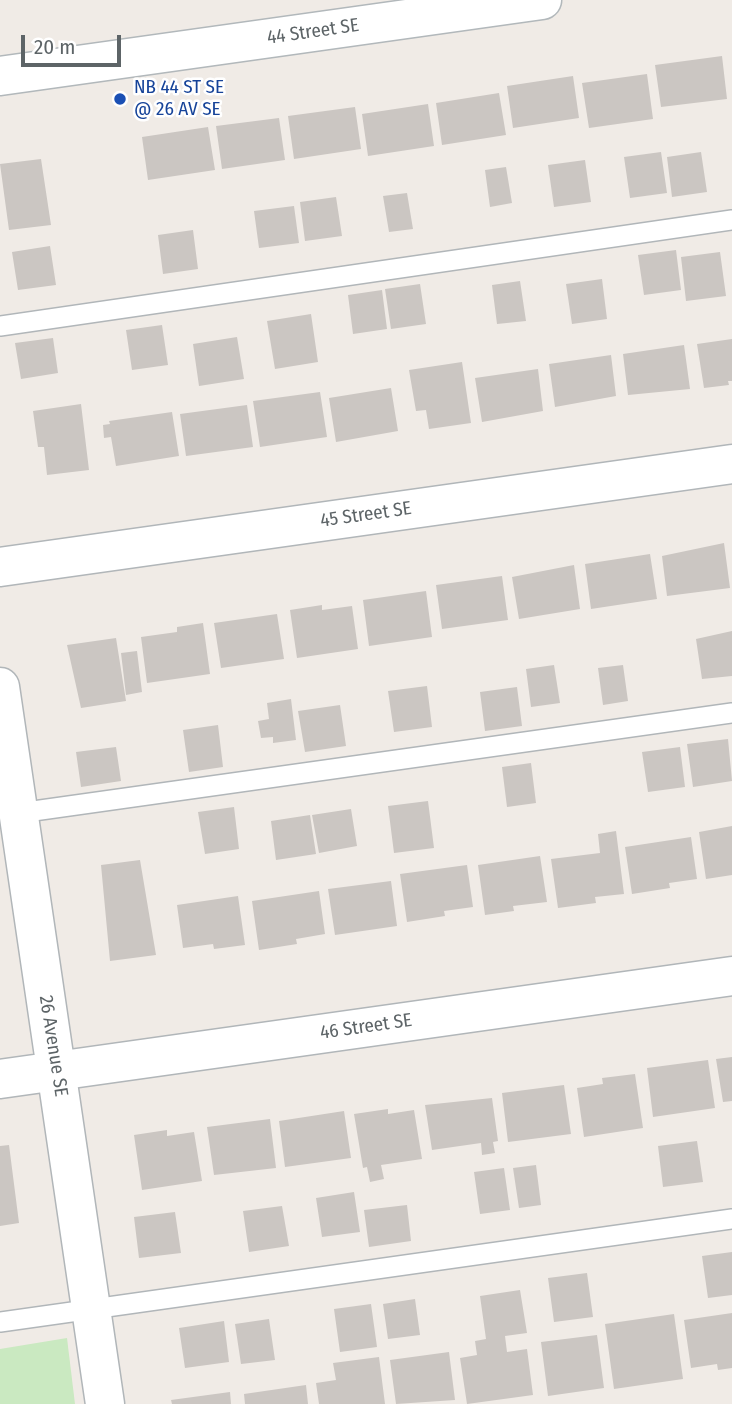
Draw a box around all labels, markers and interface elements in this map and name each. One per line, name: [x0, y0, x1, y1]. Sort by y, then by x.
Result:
street label: 44 Street SE: [266, 14, 360, 50]
scale bar: [24, 21, 124, 65]
text: 20 m: [34, 34, 75, 60]
place label: NB 44 ST SE @ 26 AV SE: [134, 77, 224, 121]
marker: NB 44 ST SE @ 26 AV SE: [112, 91, 128, 107]
street label: 45 Street SE: [319, 497, 413, 533]
street label: 26 Avenue SE: [34, 994, 72, 1098]
street label: 46 Street SE: [319, 1009, 413, 1045]

